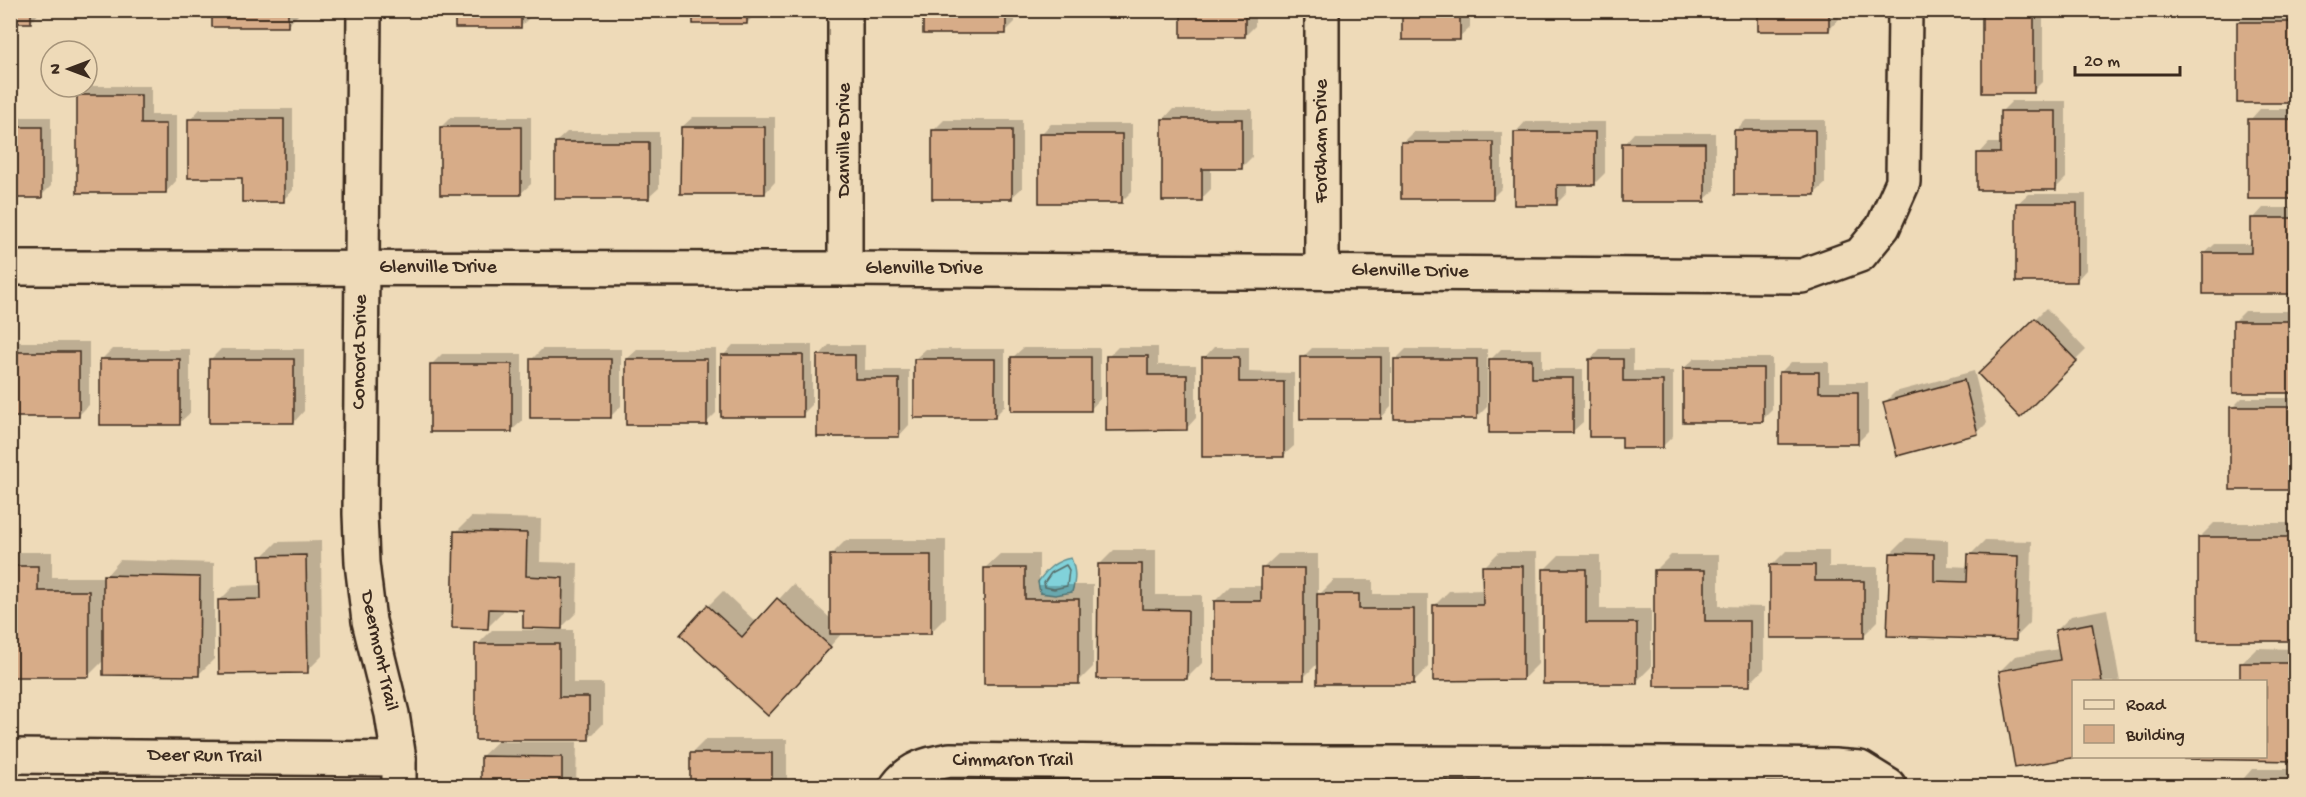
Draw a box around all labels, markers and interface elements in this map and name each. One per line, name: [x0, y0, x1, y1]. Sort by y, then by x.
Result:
north arrow: [39, 39, 99, 99]
scale bar: [2075, 39, 2180, 77]
text: 20 m: [2084, 52, 2120, 73]
text: N: [48, 63, 67, 74]
street label: Fordham Drive: [1311, 78, 1334, 204]
street label: Danville Drive: [834, 82, 857, 199]
street label: Glenville Drive: [379, 257, 497, 280]
street label: Glenville Drive: [865, 258, 983, 281]
street label: Glenville Drive: [1351, 259, 1470, 285]
street label: Concord Drive: [348, 294, 374, 410]
street label: Deermont Trail: [354, 587, 402, 713]
legend: [2072, 680, 2267, 758]
text: Road: [2126, 696, 2167, 717]
text: Building: [2125, 726, 2185, 747]
street label: Deer Run Trail: [146, 744, 262, 769]
street label: Cimmaron Trail: [953, 750, 1074, 773]

